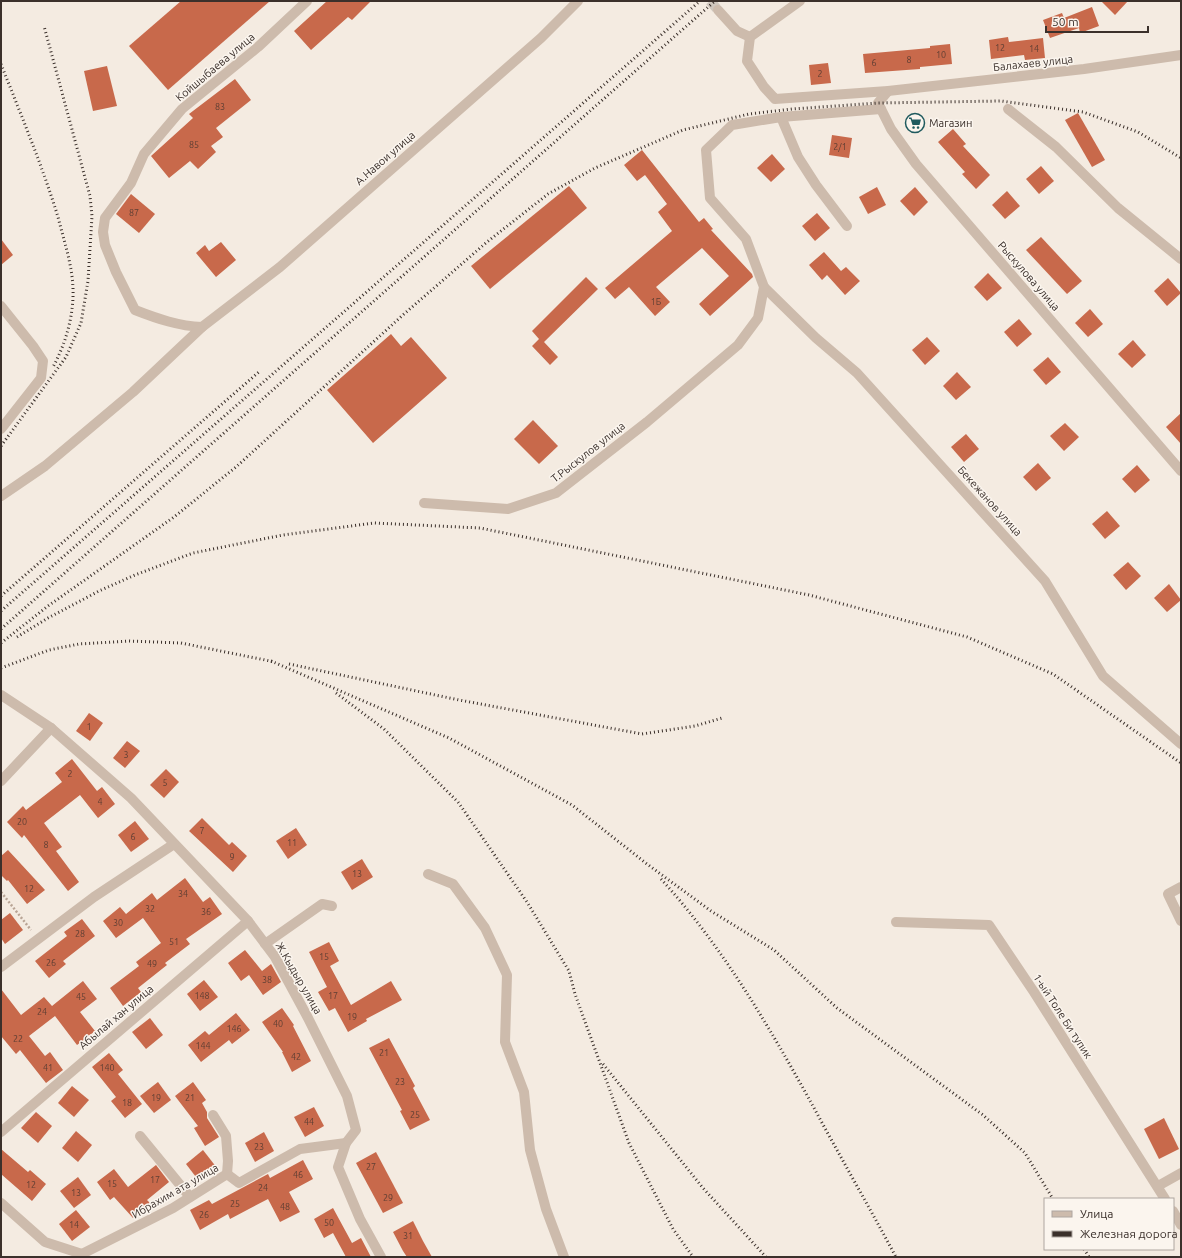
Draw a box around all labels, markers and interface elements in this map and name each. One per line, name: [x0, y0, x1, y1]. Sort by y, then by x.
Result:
scale bar: [1046, 8, 1148, 34]
text: 50 m: [1052, 15, 1079, 28]
street label: Койшыбаева улица: [173, 31, 257, 103]
house number: 12: [995, 43, 1005, 53]
house number: 14: [1029, 44, 1039, 54]
house number: 10: [936, 50, 946, 60]
street label: Балахаев улица: [992, 53, 1074, 73]
house number: 8: [906, 55, 912, 65]
house number: 6: [871, 58, 877, 68]
house number: 2: [817, 69, 823, 79]
house number: 83: [215, 102, 225, 112]
supermarket icon: Магазин: [904, 112, 926, 134]
place label: Магазин: [929, 117, 973, 129]
street label: А.Навои улица: [353, 129, 417, 187]
house number: 85: [189, 140, 199, 150]
house number: 2/1: [833, 142, 847, 152]
house number: 87: [129, 208, 139, 218]
street label: Рыскулова улица: [996, 239, 1062, 313]
house number: 1Б: [651, 297, 662, 307]
street label: Т.Рыскулов улица: [549, 419, 627, 485]
street label: Бекежанов улица: [956, 464, 1024, 538]
house number: 1: [86, 722, 92, 732]
house number: 3: [123, 750, 129, 760]
house number: 2: [67, 769, 73, 779]
house number: 5: [162, 778, 168, 788]
house number: 4: [97, 797, 103, 807]
house number: 20: [17, 817, 27, 827]
house number: 7: [199, 826, 205, 836]
house number: 6: [130, 832, 136, 842]
house number: 11: [287, 838, 297, 848]
house number: 8: [43, 840, 49, 850]
house number: 9: [229, 852, 235, 862]
house number: 13: [352, 869, 362, 879]
house number: 12: [24, 884, 34, 894]
house number: 34: [178, 889, 188, 899]
house number: 32: [145, 904, 155, 914]
house number: 36: [201, 907, 211, 917]
house number: 30: [113, 918, 123, 928]
house number: 28: [75, 929, 85, 939]
house number: 51: [169, 937, 179, 947]
street label: Ж.Кыдыр улица: [274, 940, 324, 1016]
house number: 15: [319, 952, 329, 962]
house number: 26: [46, 958, 56, 968]
house number: 49: [147, 959, 157, 969]
street label: 1-ый Толе Би тупик: [1031, 971, 1095, 1061]
house number: 38: [262, 975, 272, 985]
street label: Абылай хан улица: [76, 982, 156, 1052]
house number: 148: [194, 991, 210, 1001]
house number: 17: [328, 991, 338, 1001]
house number: 45: [76, 992, 86, 1002]
house number: 24: [37, 1007, 47, 1017]
house number: 19: [347, 1012, 357, 1022]
house number: 40: [273, 1019, 283, 1029]
house number: 146: [226, 1024, 242, 1034]
house number: 22: [13, 1034, 23, 1044]
house number: 144: [195, 1041, 211, 1051]
house number: 21: [379, 1048, 389, 1058]
house number: 42: [291, 1052, 301, 1062]
house number: 41: [43, 1063, 53, 1073]
house number: 140: [99, 1063, 115, 1073]
house number: 23: [395, 1077, 405, 1087]
house number: 19: [151, 1093, 161, 1103]
house number: 21: [185, 1093, 195, 1103]
house number: 18: [122, 1098, 132, 1108]
house number: 25: [410, 1110, 420, 1120]
house number: 44: [304, 1117, 314, 1127]
house number: 23: [254, 1142, 264, 1152]
street label: Ибрахим ата улица: [130, 1161, 220, 1221]
house number: 27: [366, 1162, 376, 1172]
house number: 46: [293, 1170, 303, 1180]
house number: 17: [150, 1175, 160, 1185]
house number: 15: [107, 1179, 117, 1189]
house number: 12: [26, 1180, 36, 1190]
house number: 24: [258, 1183, 268, 1193]
house number: 13: [71, 1188, 81, 1198]
house number: 29: [383, 1193, 393, 1203]
legend: [1044, 1198, 1174, 1250]
house number: 25: [230, 1199, 240, 1209]
house number: 48: [280, 1202, 290, 1212]
text: Улица: [1080, 1207, 1113, 1220]
house number: 26: [199, 1210, 209, 1220]
house number: 50: [324, 1218, 334, 1228]
house number: 14: [69, 1220, 79, 1230]
text: Железная дорога: [1080, 1227, 1178, 1240]
house number: 31: [403, 1231, 413, 1241]

